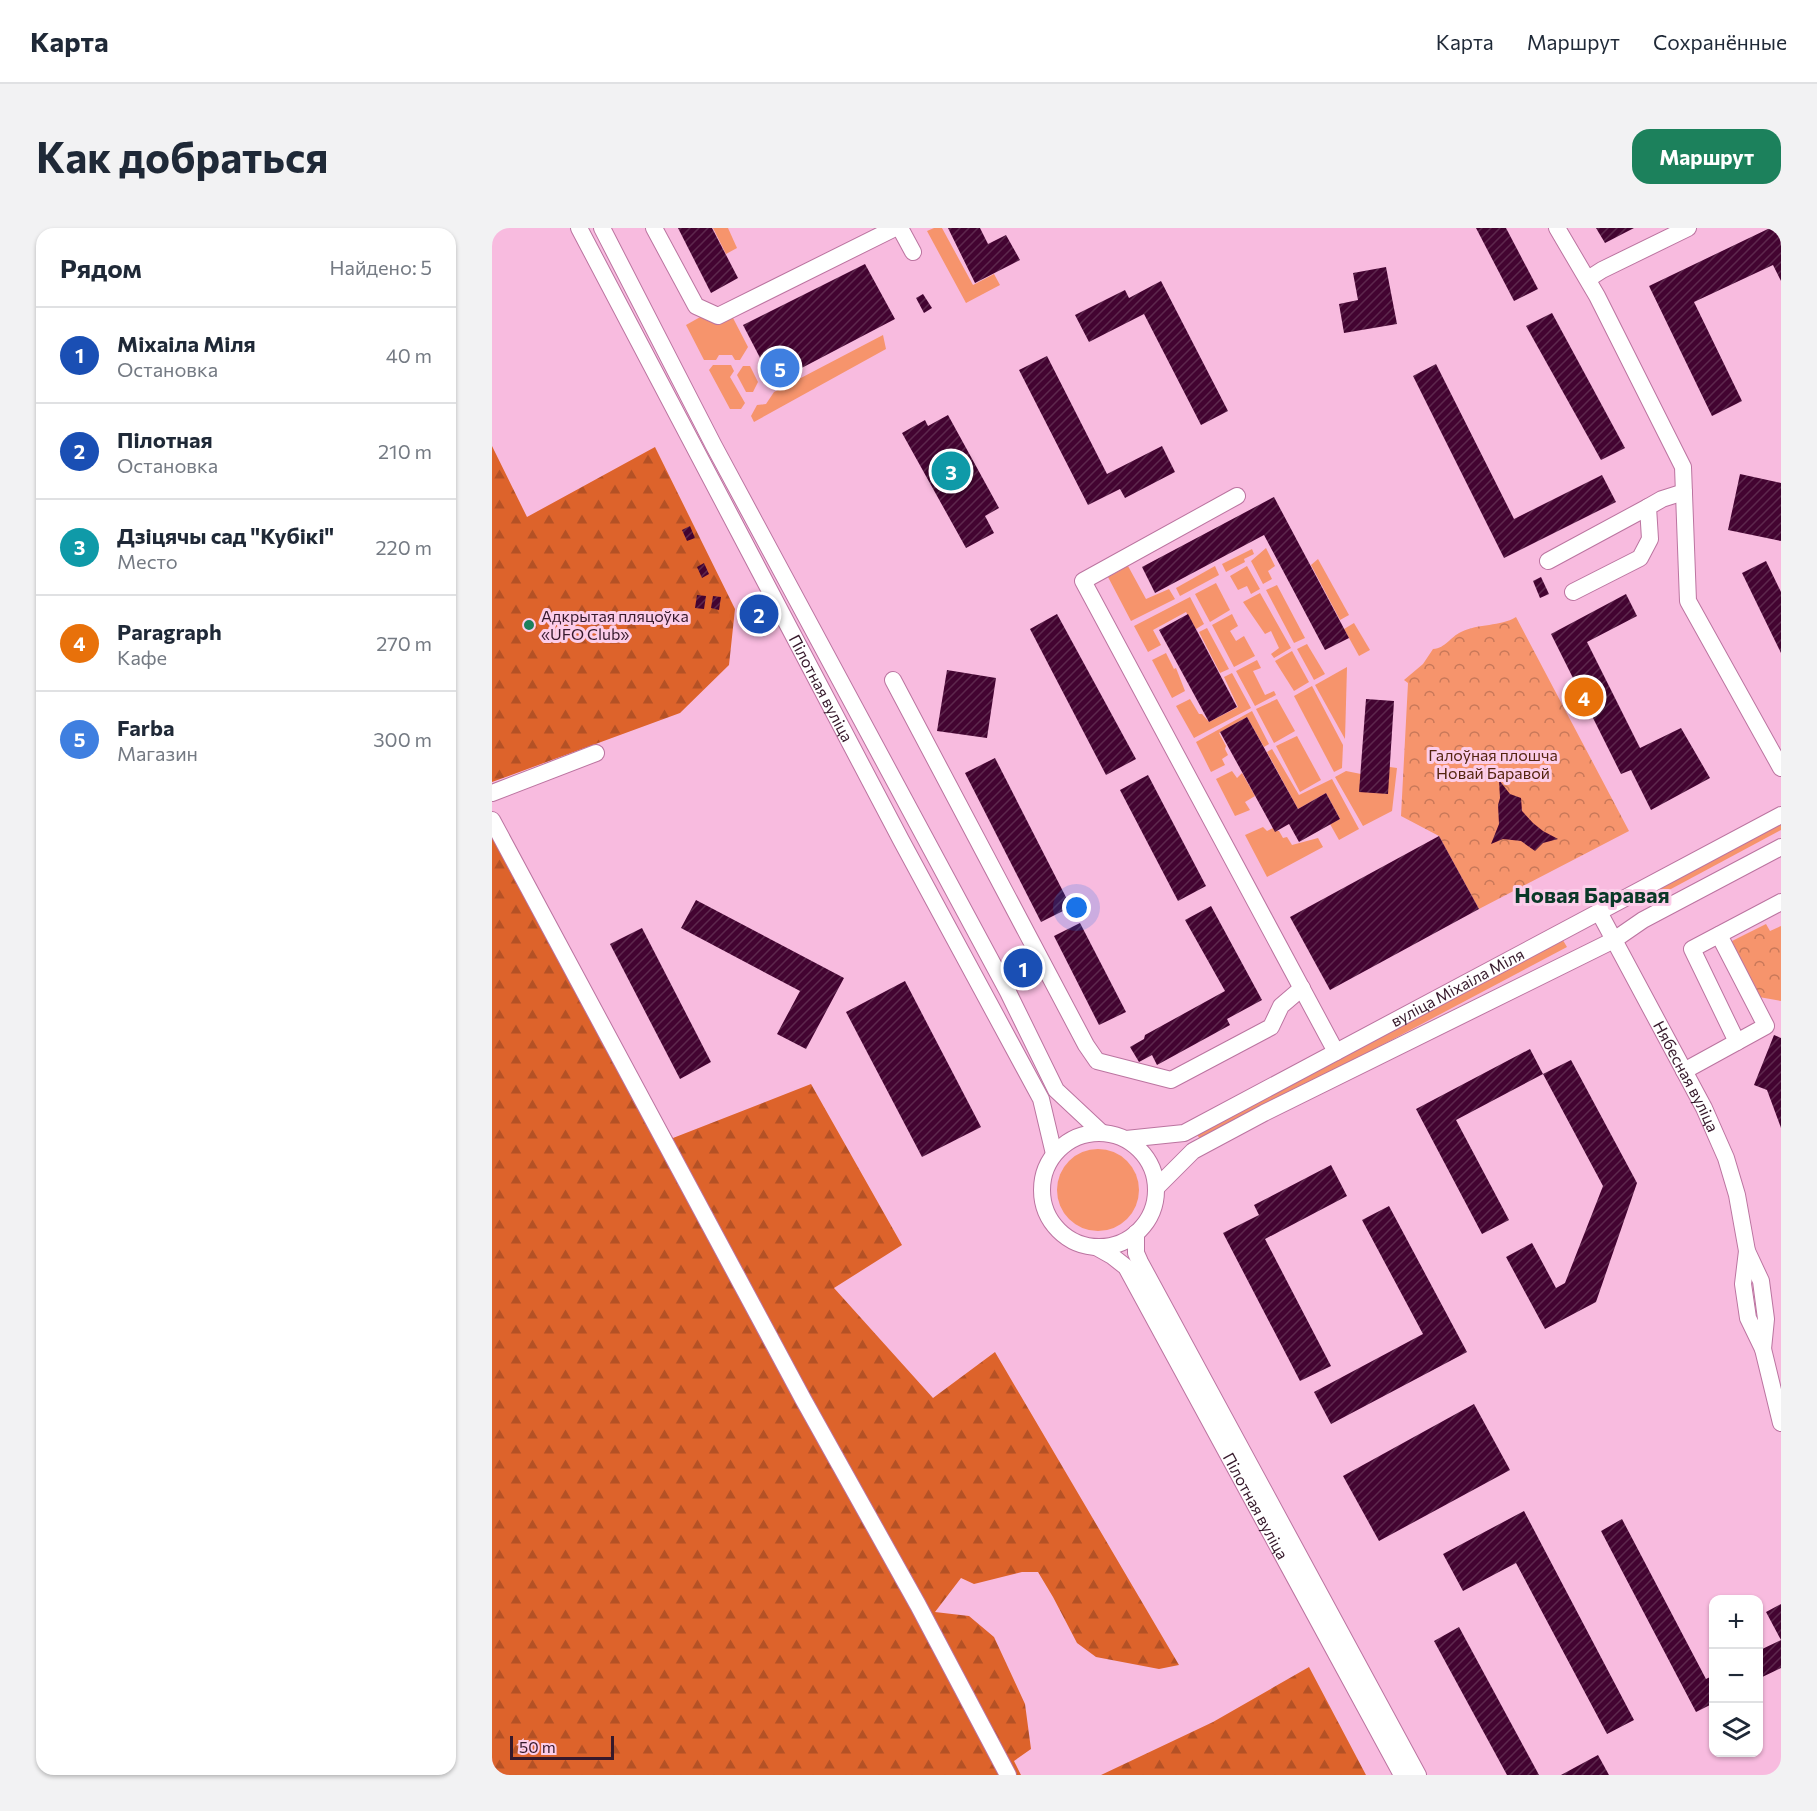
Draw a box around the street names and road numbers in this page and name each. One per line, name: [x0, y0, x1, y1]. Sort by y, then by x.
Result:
street label: Пілотная вуліца: [786, 631, 858, 745]
street label: вуліца Міхаіла Міля: [1387, 944, 1527, 1030]
street label: Нябесная вуліца: [1650, 1017, 1723, 1134]
street label: Пілотная вуліца: [1220, 1449, 1293, 1562]

